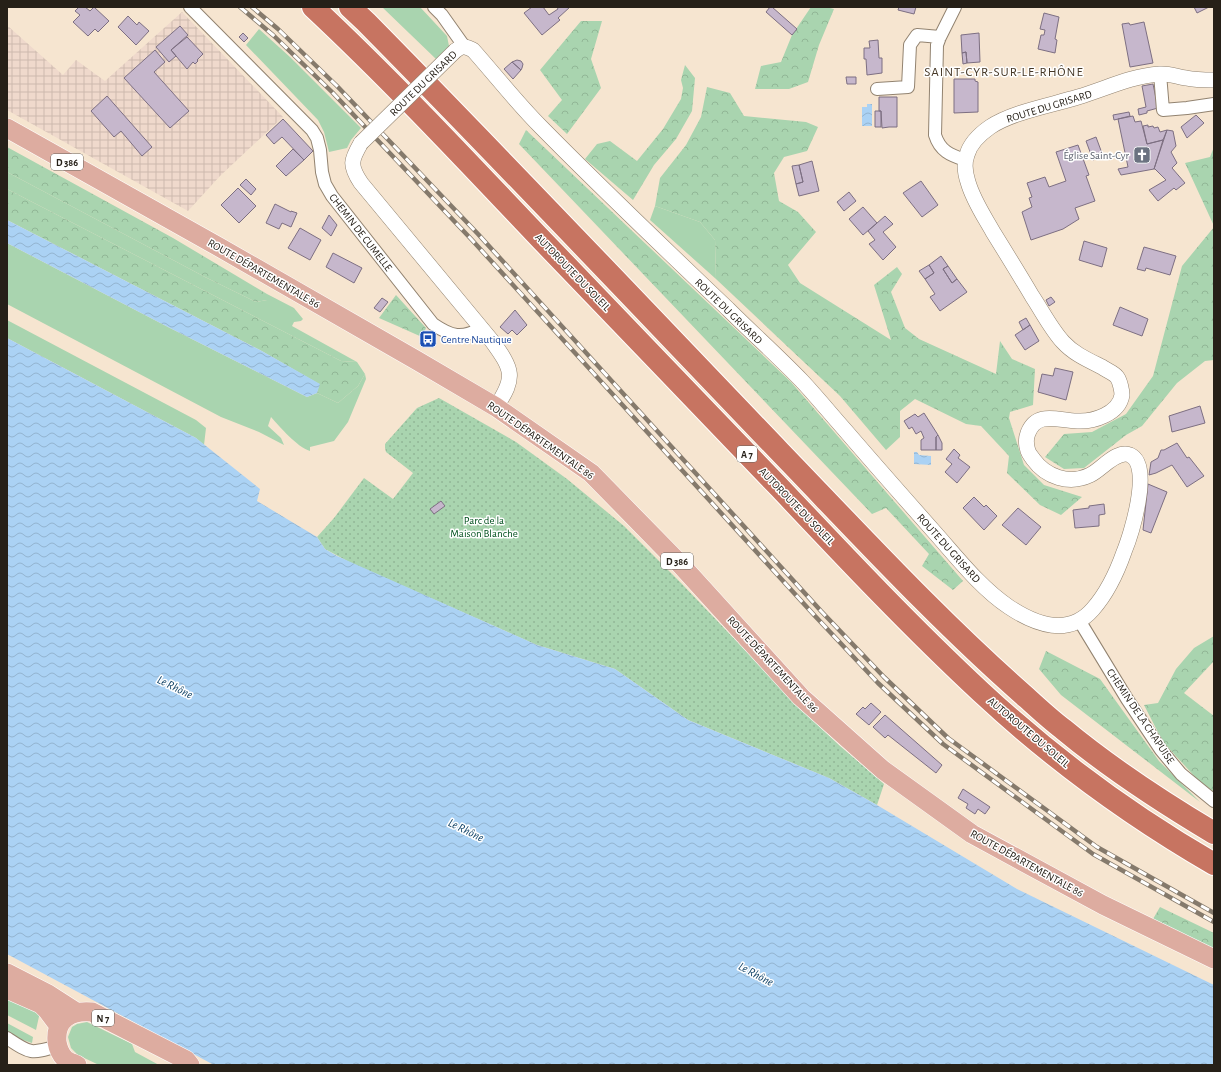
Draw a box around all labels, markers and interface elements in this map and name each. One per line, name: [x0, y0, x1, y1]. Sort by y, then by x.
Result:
street label: ROUTE DU GRISARD: [388, 49, 459, 118]
district label: SAINT-CYR-SUR-LE-RHÔNE: [924, 65, 1084, 79]
street label: ROUTE DU GRISARD: [1005, 88, 1093, 125]
church icon: Église Saint-Cyr: [1132, 145, 1152, 165]
place label: Église Saint-Cyr: [1063, 149, 1129, 161]
road number: D 386: [51, 154, 83, 170]
street label: CHEMIN DE CUMELLE: [327, 192, 395, 274]
street label: AUTOROUTE DU SOLEIL: [533, 232, 613, 313]
street label: ROUTE DÉPARTEMENTALE 86: [206, 236, 322, 310]
street label: ROUTE DU GRISARD: [693, 277, 764, 346]
bus stop icon: Centre Nautique: [418, 329, 438, 349]
place label: Centre Nautique: [441, 334, 512, 345]
street label: ROUTE DÉPARTEMENTALE 86: [485, 399, 597, 481]
road number: A 7: [737, 446, 757, 462]
street label: AUTOROUTE DU SOLEIL: [757, 466, 837, 547]
street label: ROUTE DU GRISARD: [915, 512, 982, 585]
park label: Parc de la Maison Blanche: [450, 515, 518, 539]
road number: D 386: [661, 553, 693, 569]
street label: ROUTE DÉPARTEMENTALE 86: [725, 613, 821, 715]
street label: CHEMIN DE LA CHAPUISE: [1105, 667, 1177, 766]
water label: Le Rhône: [155, 673, 195, 701]
street label: AUTOROUTE DU SOLEIL: [986, 695, 1072, 770]
water label: Le Rhône: [446, 816, 486, 844]
street label: ROUTE DÉPARTEMENTALE 86: [968, 827, 1086, 899]
water label: Le Rhône: [736, 960, 776, 988]
road number: N 7: [92, 1010, 114, 1026]

